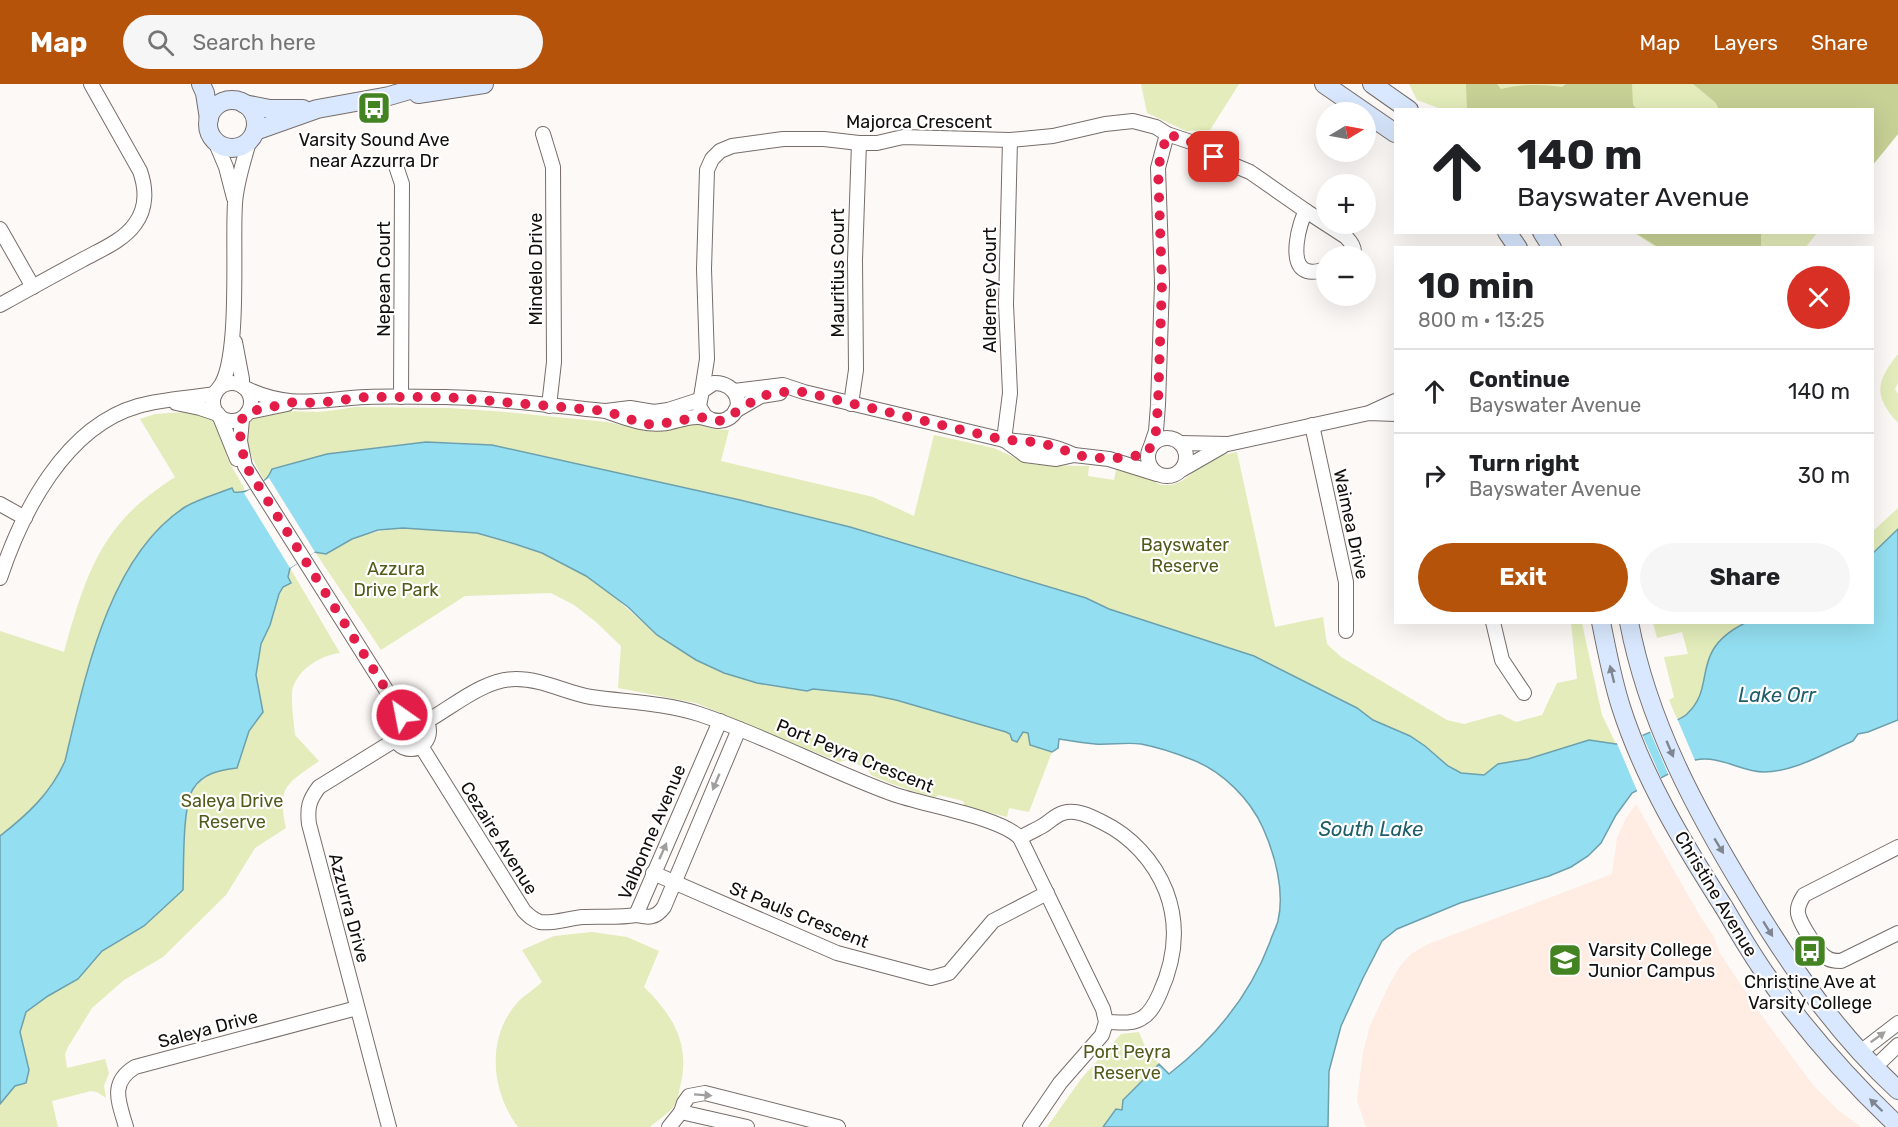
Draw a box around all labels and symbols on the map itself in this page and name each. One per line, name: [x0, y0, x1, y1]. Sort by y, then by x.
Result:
bus stop icon: Varsity Sound Ave near Azzurra Dr: [356, 90, 392, 126]
north arrow: [1316, 102, 1376, 162]
street label: Majorca Crescent: [846, 111, 992, 133]
place label: Varsity Sound Ave near Azzurra Dr: [298, 129, 450, 172]
pin: [1188, 131, 1239, 182]
street label: Mauritius Court: [827, 208, 849, 338]
street label: Mindelo Drive: [525, 213, 547, 325]
street label: Nepean Court: [373, 221, 395, 337]
street label: Alderney Court: [979, 227, 1001, 353]
street label: Waimea Drive: [1329, 467, 1373, 581]
park label: Bayswater Reserve: [1141, 534, 1229, 577]
park label: Azzura Drive Park: [353, 558, 439, 601]
one-way arrow: [1607, 665, 1617, 684]
position arrow: [370, 683, 434, 747]
water label: Lake Orr: [1738, 683, 1817, 707]
street label: Port Peyra Crescent: [773, 714, 937, 798]
one-way arrow: [1665, 740, 1675, 758]
street label: Valbonne Avenue: [614, 761, 690, 903]
one-way arrow: [711, 774, 721, 792]
street label: Cezaire Avenue: [455, 777, 543, 899]
park label: Saleya Drive Reserve: [181, 790, 283, 833]
water label: South Lake: [1319, 817, 1423, 841]
street label: Christine Avenue: [1670, 827, 1762, 961]
one-way arrow: [1713, 838, 1724, 854]
one-way arrow: [658, 841, 668, 859]
street label: Azzurra Drive: [324, 851, 374, 965]
street label: St Pauls Crescent: [726, 877, 872, 953]
one-way arrow: [1763, 921, 1774, 937]
bus stop icon: Christine Ave at Varsity College: [1792, 933, 1828, 969]
place label: Varsity College Junior Campus: [1588, 939, 1715, 982]
school or university icon: Varsity College Junior Campus: [1547, 942, 1583, 978]
place label: Christine Ave at Varsity College: [1744, 971, 1876, 1014]
street label: Saleya Drive: [156, 1005, 260, 1053]
one-way arrow: [1871, 1032, 1886, 1044]
park label: Port Peyra Reserve: [1083, 1041, 1171, 1084]
one-way arrow: [693, 1090, 712, 1100]
one-way arrow: [1869, 1098, 1883, 1112]

